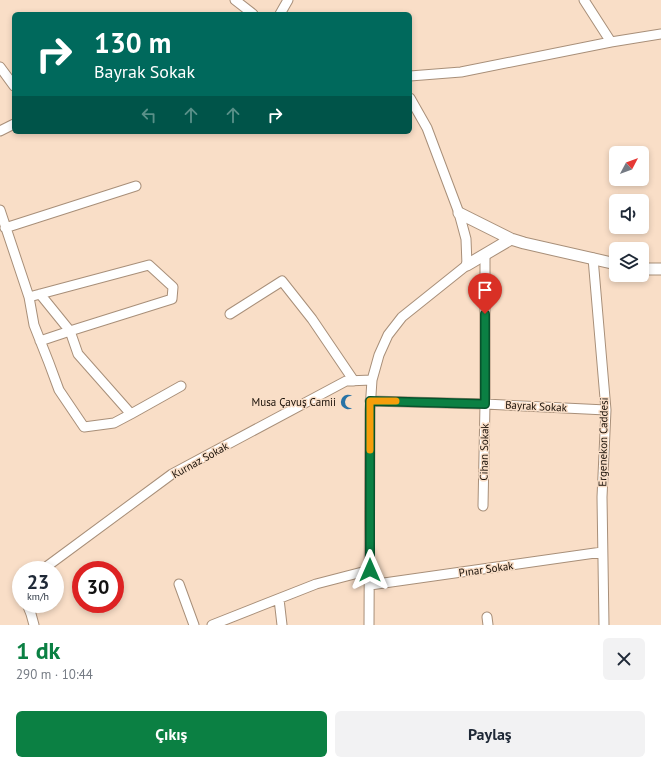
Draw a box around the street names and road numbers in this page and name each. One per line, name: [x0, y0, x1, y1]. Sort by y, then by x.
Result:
street label: Bayrak Sokak: [505, 397, 568, 415]
street label: Ergenekon Caddesi: [595, 397, 611, 487]
street label: Cihan Sokak: [477, 422, 492, 481]
street label: Kurnaz Sokak: [169, 438, 231, 481]
street label: Pınar Sokak: [458, 558, 515, 580]

